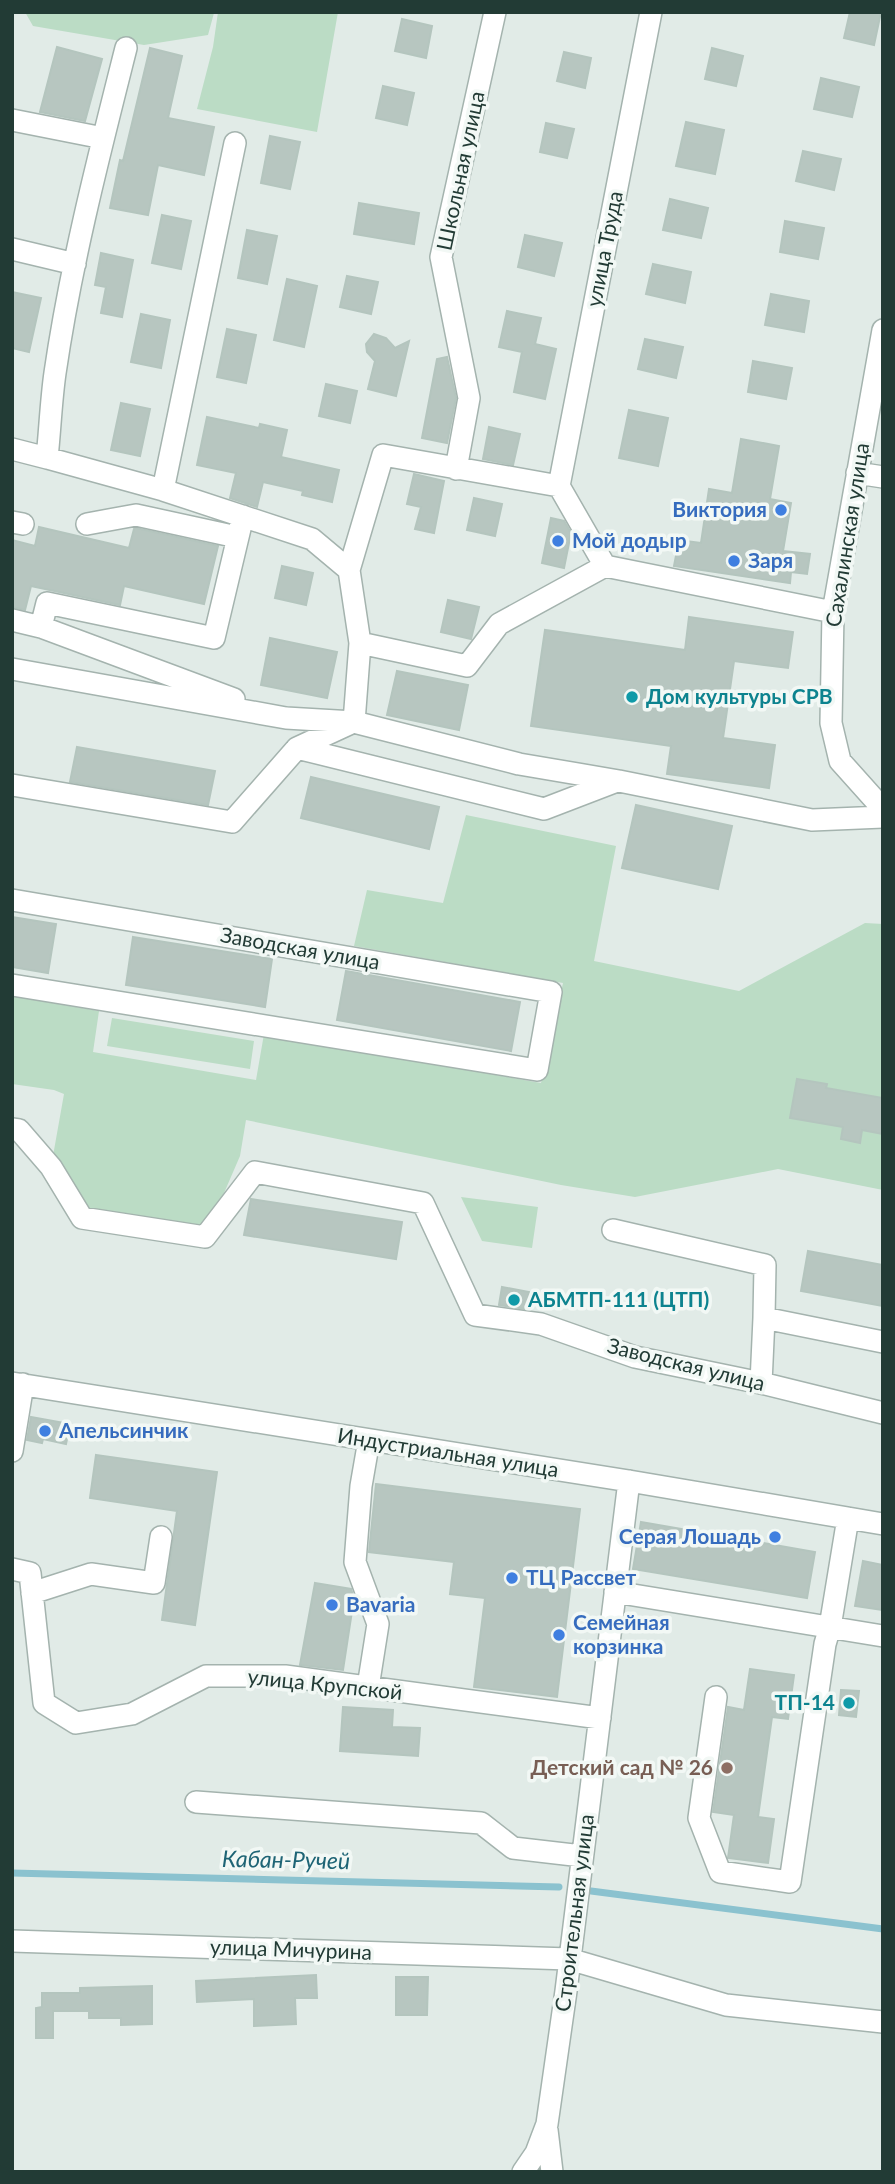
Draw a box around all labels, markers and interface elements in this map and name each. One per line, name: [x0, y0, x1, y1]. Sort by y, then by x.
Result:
street label: Школьная улица: [430, 89, 489, 253]
street label: улица Труда: [580, 189, 627, 309]
street label: Сахалинская улица: [820, 441, 873, 629]
place label: Виктория: [672, 496, 767, 521]
marker: Виктория: [773, 502, 789, 518]
place label: Мой додыр: [572, 527, 687, 552]
marker: Мой додыр: [550, 533, 566, 549]
place label: Заря: [748, 547, 793, 572]
marker: Заря: [726, 553, 742, 569]
place label: Дом культуры СРВ: [646, 683, 833, 708]
marker: Дом культуры СРВ: [624, 689, 640, 705]
street label: Заводская улица: [219, 921, 382, 974]
place label: АБМТП-111 (ЦТП): [527, 1286, 709, 1311]
marker: АБМТП-111 (ЦТП): [506, 1292, 522, 1308]
street label: Заводская улица: [605, 1332, 768, 1395]
place label: Апельсинчик: [58, 1417, 189, 1442]
street label: Индустриальная улица: [336, 1422, 560, 1481]
marker: Апельсинчик: [37, 1423, 53, 1439]
place label: Серая Лошадь: [619, 1523, 761, 1548]
marker: Серая Лошадь: [767, 1529, 783, 1545]
place label: ТЦ Рассвет: [526, 1564, 636, 1589]
marker: ТЦ Рассвет: [504, 1570, 520, 1586]
place label: Bavaria: [346, 1591, 415, 1616]
marker: Bavaria: [324, 1597, 340, 1613]
place label: Семейная корзинка: [573, 1609, 670, 1658]
marker: Семейная корзинка: [551, 1627, 567, 1643]
street label: улица Крупской: [247, 1663, 404, 1704]
place label: ТП-14: [775, 1689, 835, 1714]
marker: ТП-14: [841, 1695, 857, 1711]
place label: Детский сад № 26: [530, 1754, 713, 1779]
marker: Детский сад № 26: [719, 1760, 735, 1776]
street label: Строительная улица: [549, 1813, 598, 2013]
water label: Кабан-Ручей: [222, 1844, 350, 1874]
street label: улица Мичурина: [210, 1933, 372, 1964]

